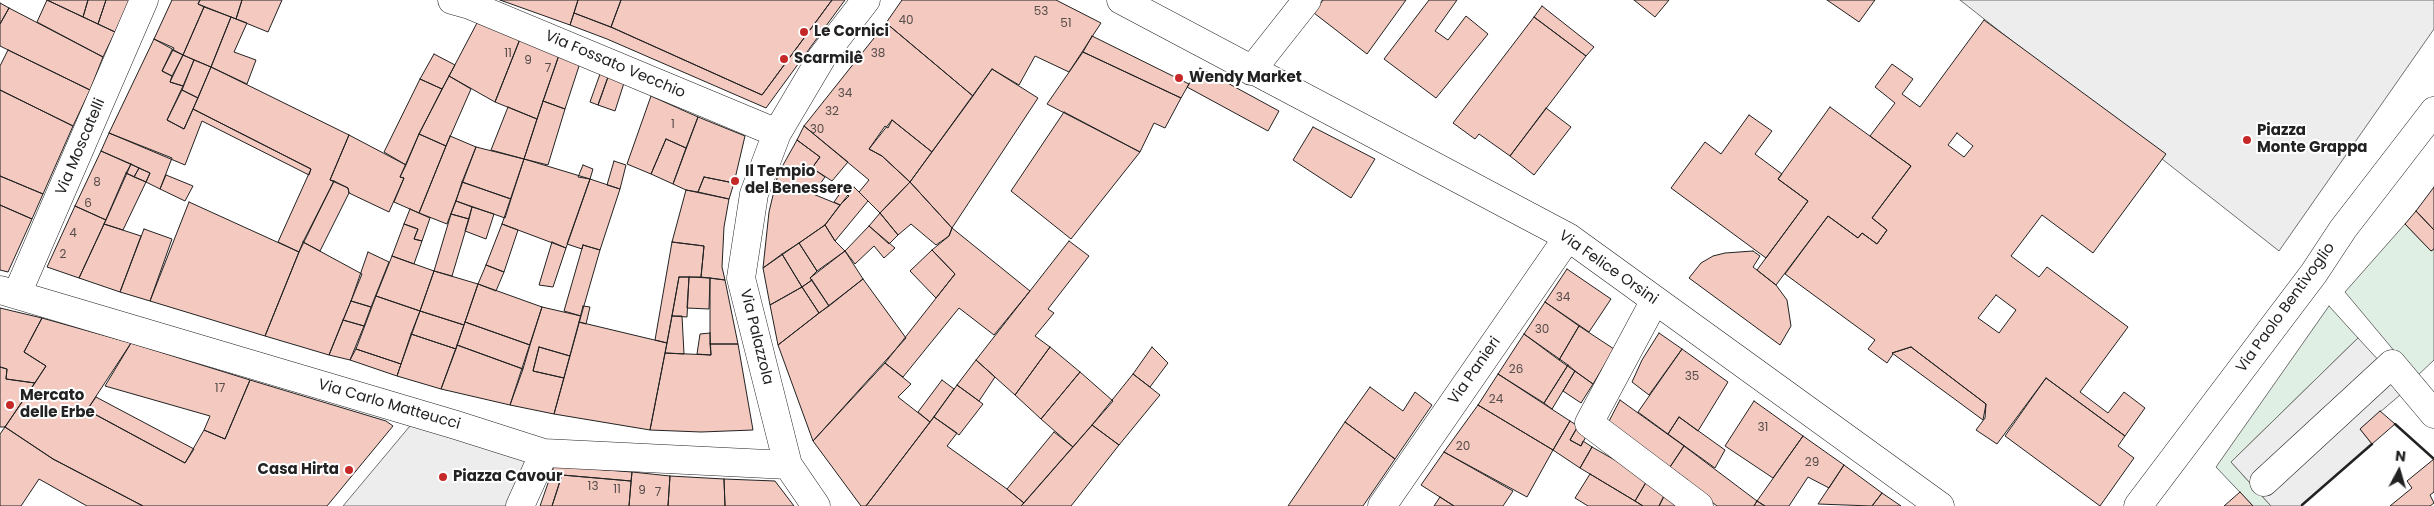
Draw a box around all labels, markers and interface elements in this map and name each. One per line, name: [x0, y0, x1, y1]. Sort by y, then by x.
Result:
house number: 53: [1034, 5, 1048, 19]
house number: 40: [898, 14, 914, 28]
house number: 51: [1060, 17, 1072, 31]
place label: Le Cornici: [814, 23, 889, 41]
marker: Le Cornici: [798, 26, 810, 38]
street label: Via Fossato Vecchio: [542, 27, 688, 103]
house number: 11: [504, 47, 512, 61]
house number: 38: [871, 47, 885, 61]
place label: Scarmilê: [794, 50, 863, 68]
marker: Scarmilê: [778, 53, 790, 65]
house number: 9: [524, 54, 532, 68]
house number: 7: [545, 62, 551, 76]
place label: Wendy Market: [1189, 69, 1302, 87]
marker: Wendy Market: [1173, 72, 1185, 84]
house number: 34: [838, 87, 852, 101]
street label: Via Moscatelli: [53, 96, 109, 198]
house number: 32: [825, 105, 839, 119]
house number: 1: [671, 118, 675, 132]
place label: Piazza Monte Grappa: [2257, 122, 2368, 157]
house number: 30: [810, 123, 824, 137]
marker: Piazza Monte Grappa: [2241, 134, 2253, 146]
place label: Il Tempio del Benessere: [745, 163, 852, 198]
marker: Il Tempio del Benessere: [729, 175, 741, 187]
house number: 8: [93, 176, 101, 190]
house number: 6: [84, 197, 92, 211]
house number: 4: [69, 227, 77, 241]
street label: Via Felice Orsini: [1555, 227, 1661, 309]
street label: Via Paolo Bentivoglio: [2233, 240, 2339, 376]
house number: 2: [60, 248, 66, 262]
street label: Via Palazzola: [735, 287, 777, 387]
house number: 34: [1556, 291, 1570, 305]
house number: 30: [1535, 323, 1549, 337]
street label: Via Panieri: [1445, 334, 1505, 408]
house number: 26: [1509, 363, 1523, 377]
house number: 35: [1685, 370, 1699, 384]
street label: Via Carlo Matteucci: [316, 376, 462, 434]
house number: 17: [215, 382, 225, 396]
place label: Mercato delle Erbe: [20, 387, 95, 422]
house number: 24: [1489, 393, 1503, 407]
marker: Mercato delle Erbe: [4, 399, 16, 411]
house number: 31: [1758, 421, 1768, 435]
house number: 20: [1456, 440, 1470, 454]
north arrow: [2374, 446, 2424, 496]
text: N: [2394, 446, 2407, 467]
house number: 29: [1805, 456, 1819, 470]
place label: Casa Hirta: [258, 461, 339, 479]
marker: Casa Hirta: [343, 464, 355, 476]
place label: Piazza Cavour: [453, 468, 562, 486]
marker: Piazza Cavour: [437, 471, 449, 483]
house number: 13: [588, 480, 598, 494]
house number: 11: [613, 483, 621, 497]
house number: 9: [638, 484, 646, 498]
house number: 7: [655, 486, 661, 500]

